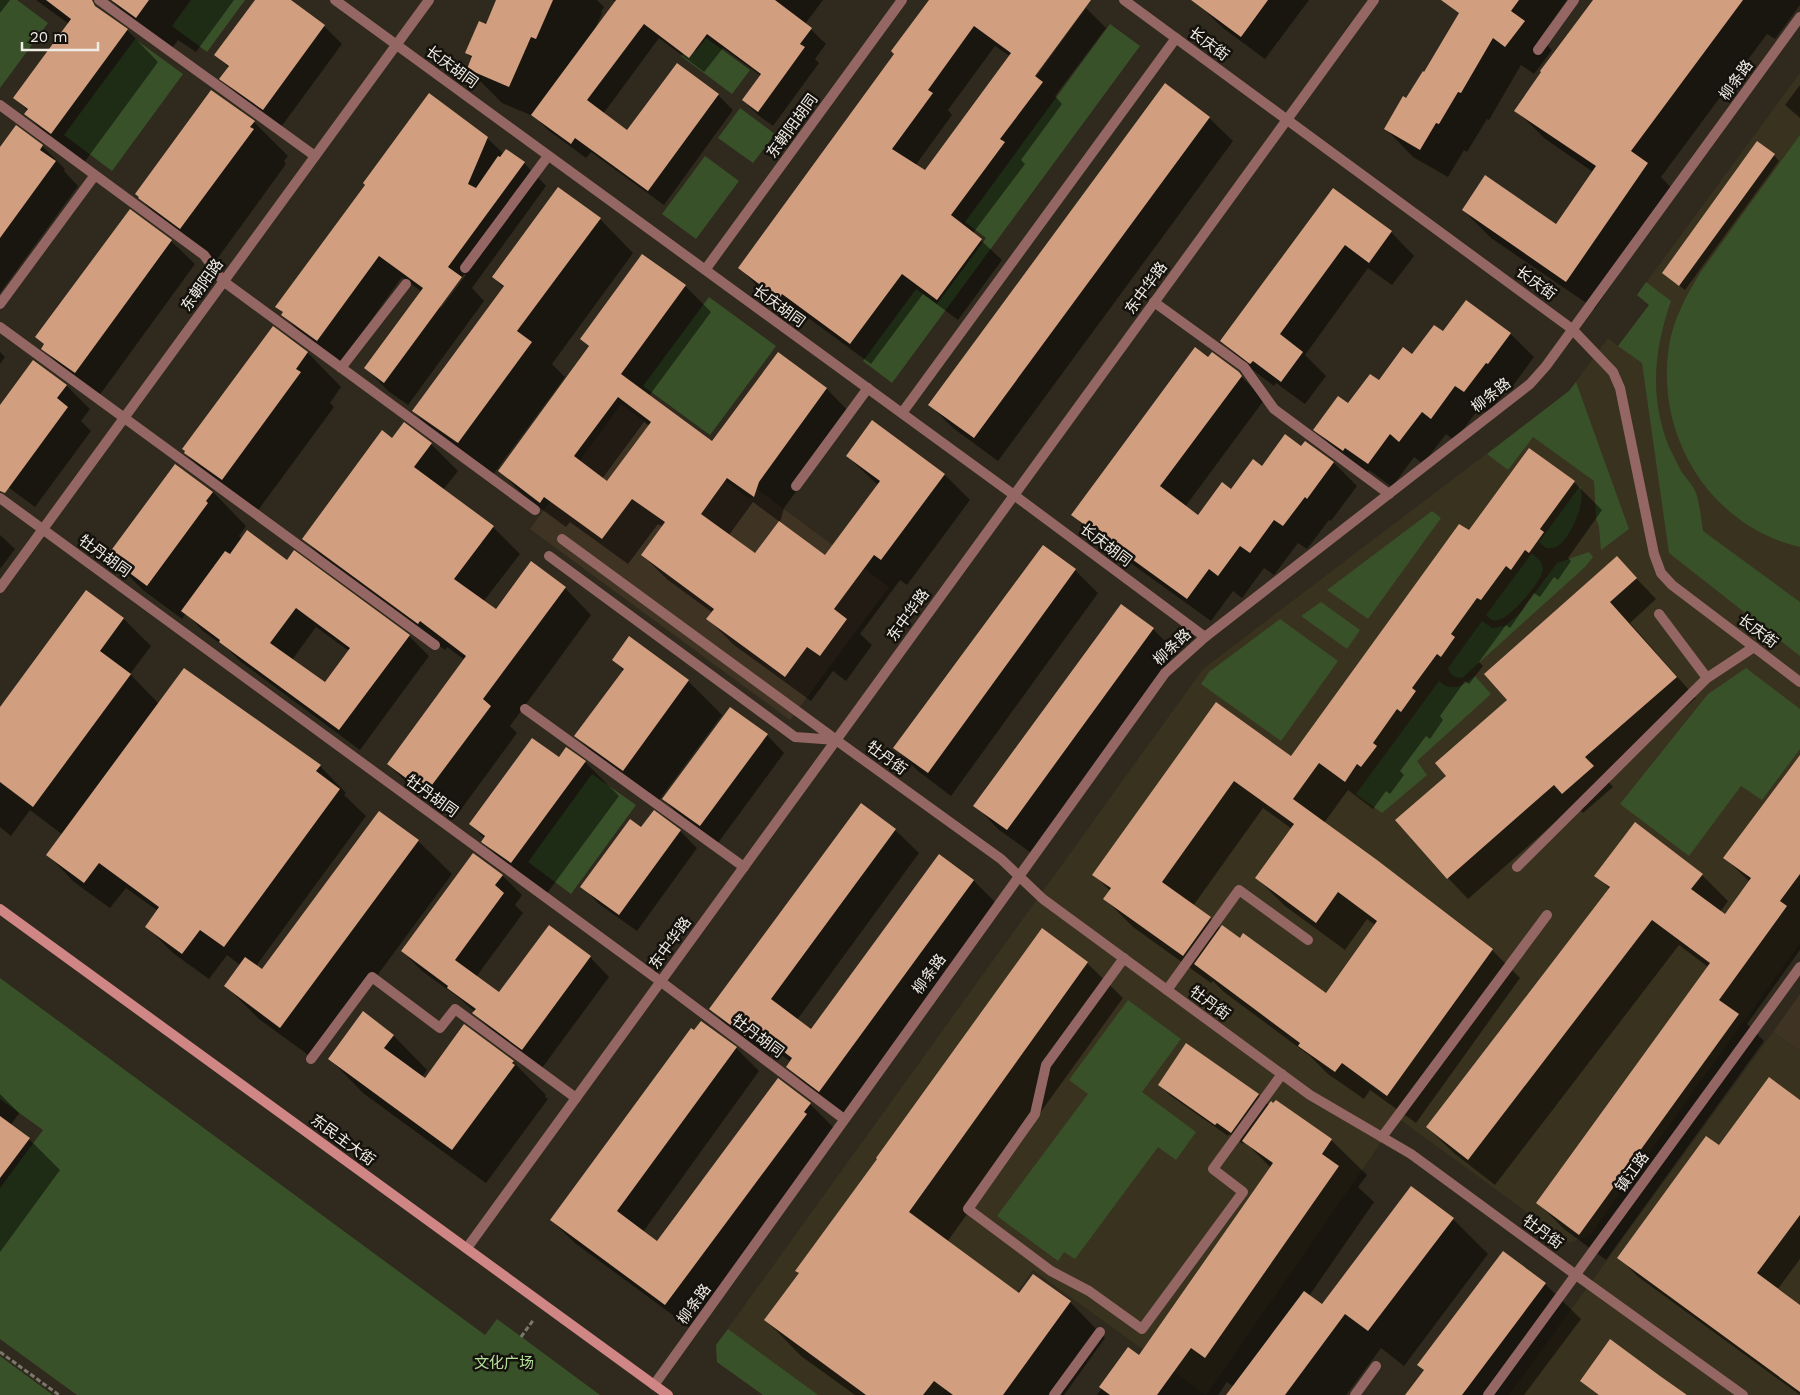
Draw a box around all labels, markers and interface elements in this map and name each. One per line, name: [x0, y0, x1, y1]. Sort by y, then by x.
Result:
scale bar: [22, 20, 99, 52]
street label: 长庆街: [1186, 23, 1232, 65]
text: 20 m: [30, 28, 68, 46]
street label: 长庆胡同: [422, 42, 482, 92]
street label: 柳条路: [1715, 57, 1757, 103]
street label: 东朝阳胡同: [763, 90, 821, 162]
street label: 东朝阳路: [177, 255, 227, 315]
street label: 东中华路: [1121, 258, 1171, 318]
street label: 长庆街: [1513, 262, 1559, 304]
street label: 长庆胡同: [749, 281, 809, 331]
street label: 柳条路: [1468, 374, 1514, 416]
street label: 长庆胡同: [1077, 520, 1135, 570]
street label: 牡丹胡同: [75, 531, 135, 581]
street label: 东中华路: [883, 585, 933, 645]
street label: 长庆街: [1735, 610, 1781, 652]
street label: 柳条路: [1149, 625, 1195, 669]
street label: 牡丹街: [864, 737, 910, 779]
street label: 牡丹胡同: [402, 771, 462, 821]
street label: 东中华路: [645, 913, 695, 973]
street label: 柳条路: [908, 951, 950, 997]
street label: 牡丹街: [1187, 982, 1233, 1024]
street label: 牡丹胡同: [729, 1011, 787, 1061]
street label: 东民主大街: [307, 1111, 379, 1169]
street label: 镇江路: [1611, 1149, 1653, 1195]
street label: 牡丹街: [1520, 1211, 1566, 1253]
street label: 柳条路: [673, 1281, 715, 1327]
park label: 文化广场: [474, 1354, 534, 1372]

